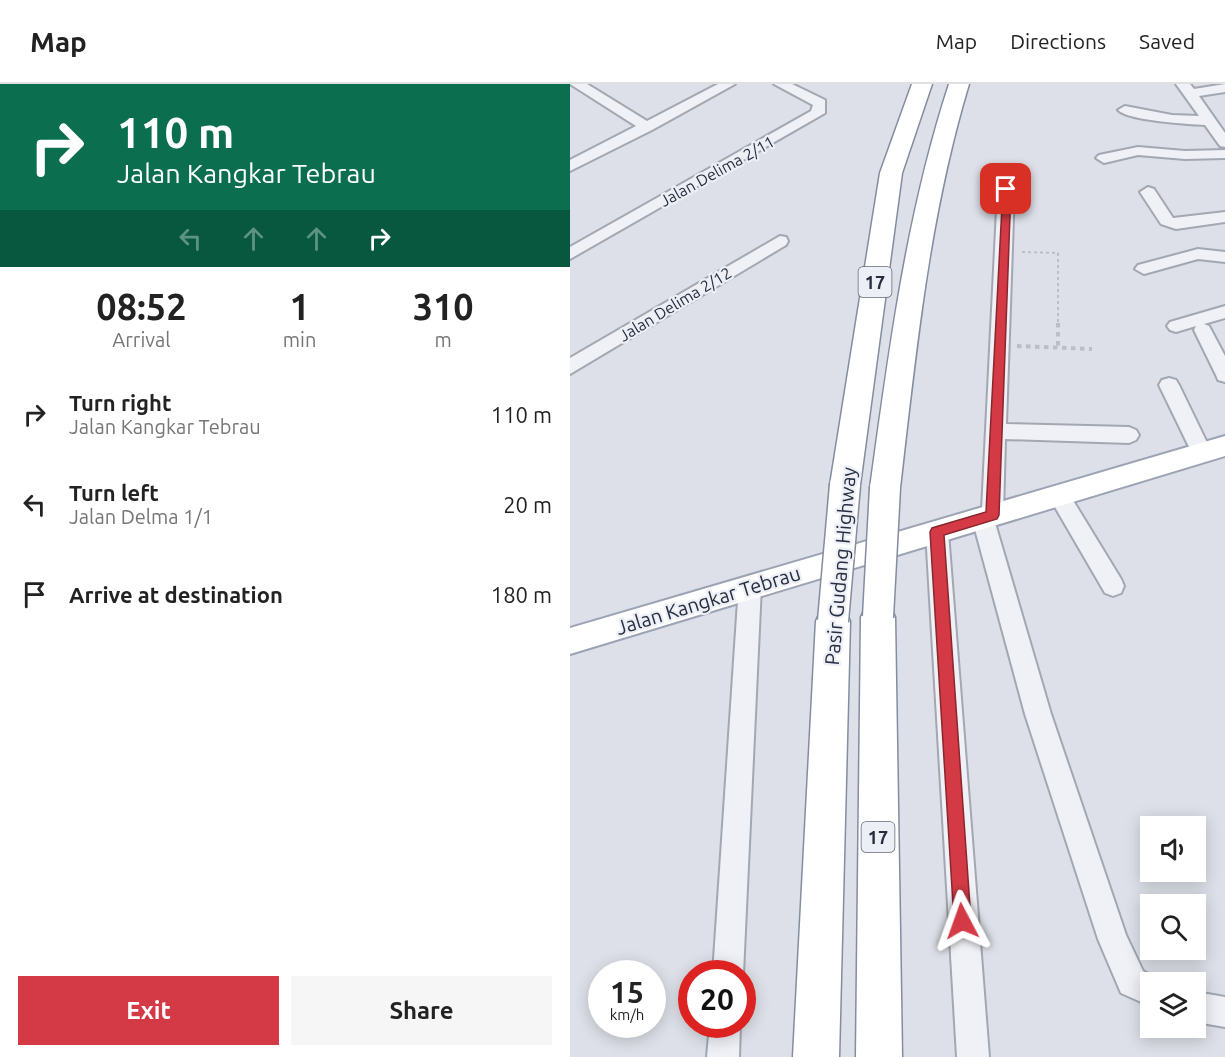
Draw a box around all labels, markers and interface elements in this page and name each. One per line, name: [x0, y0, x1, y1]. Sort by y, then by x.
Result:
text: Map: [30, 26, 87, 57]
text: Map: [936, 29, 977, 53]
text: Directions: [1010, 29, 1106, 53]
text: Saved: [1139, 29, 1195, 53]
icon: right: [18, 108, 96, 186]
text: 110 m: [117, 109, 234, 156]
street label: Jalan Delima 2/11: [657, 132, 777, 210]
text: Jalan Kangkar Tebrau: [117, 158, 376, 188]
pin: [980, 163, 1031, 214]
icon: arrive: [989, 172, 1022, 205]
icon: left: [174, 222, 207, 255]
icon: ahead: [237, 222, 270, 255]
icon: ahead: [300, 222, 333, 255]
icon: right: [363, 222, 396, 255]
street label: Jalan Delima 2/12: [615, 263, 735, 345]
road number: 17: [858, 267, 892, 297]
text: 08:52: [96, 286, 186, 327]
text: 1: [289, 286, 310, 327]
text: 310: [413, 286, 474, 327]
text: Arrival: [112, 328, 171, 351]
text: min: [283, 328, 316, 351]
text: m: [435, 328, 452, 351]
text: Turn right: [69, 390, 171, 415]
icon: right: [18, 398, 51, 431]
text: 110 m: [491, 402, 552, 427]
text: Jalan Kangkar Tebrau: [69, 415, 261, 438]
street label: Pasir Gudang Highway: [820, 466, 860, 666]
text: Turn left: [69, 480, 159, 505]
icon: left: [18, 488, 51, 521]
text: 20 m: [503, 492, 552, 517]
text: Jalan Delma 1/1: [69, 505, 213, 528]
street label: Jalan Kangkar Tebrau: [613, 561, 803, 639]
icon: arrive: [18, 578, 51, 611]
text: Arrive at destination: [69, 582, 283, 607]
text: 180 m: [491, 582, 552, 607]
map controls: [1140, 816, 1206, 1038]
button: sound: [1140, 816, 1206, 882]
road number: 17: [862, 822, 894, 852]
position arrow: [930, 889, 994, 953]
button: search: [1140, 894, 1206, 960]
speed limit sign: 20: [678, 960, 756, 1038]
button: layers: [1140, 972, 1206, 1038]
text: 15: [610, 975, 644, 1009]
button: Exit: [18, 976, 279, 1045]
button: Share: [291, 976, 552, 1045]
text: km/h: [610, 1006, 644, 1023]

